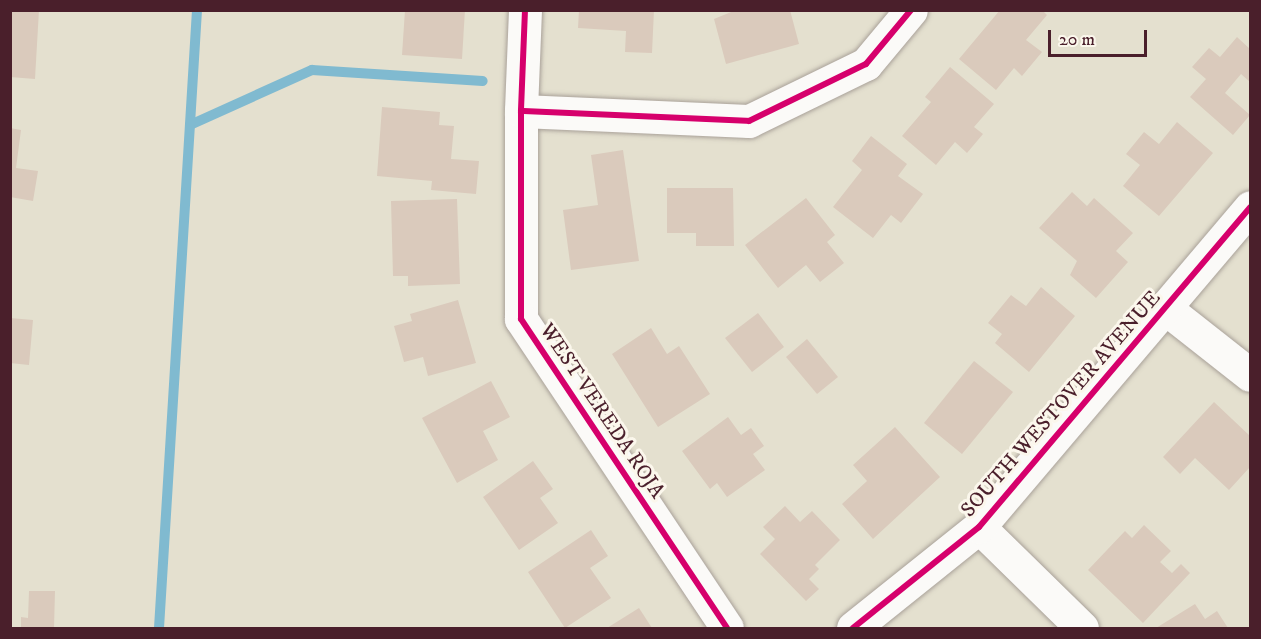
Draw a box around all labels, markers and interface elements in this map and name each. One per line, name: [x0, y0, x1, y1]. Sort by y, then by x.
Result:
scale bar: [1051, 18, 1150, 56]
text: 20 m: [1059, 29, 1095, 51]
street label: SOUTH WESTOVER AVENUE: [956, 286, 1166, 522]
street label: WEST VEREDA ROJA: [534, 319, 670, 503]

